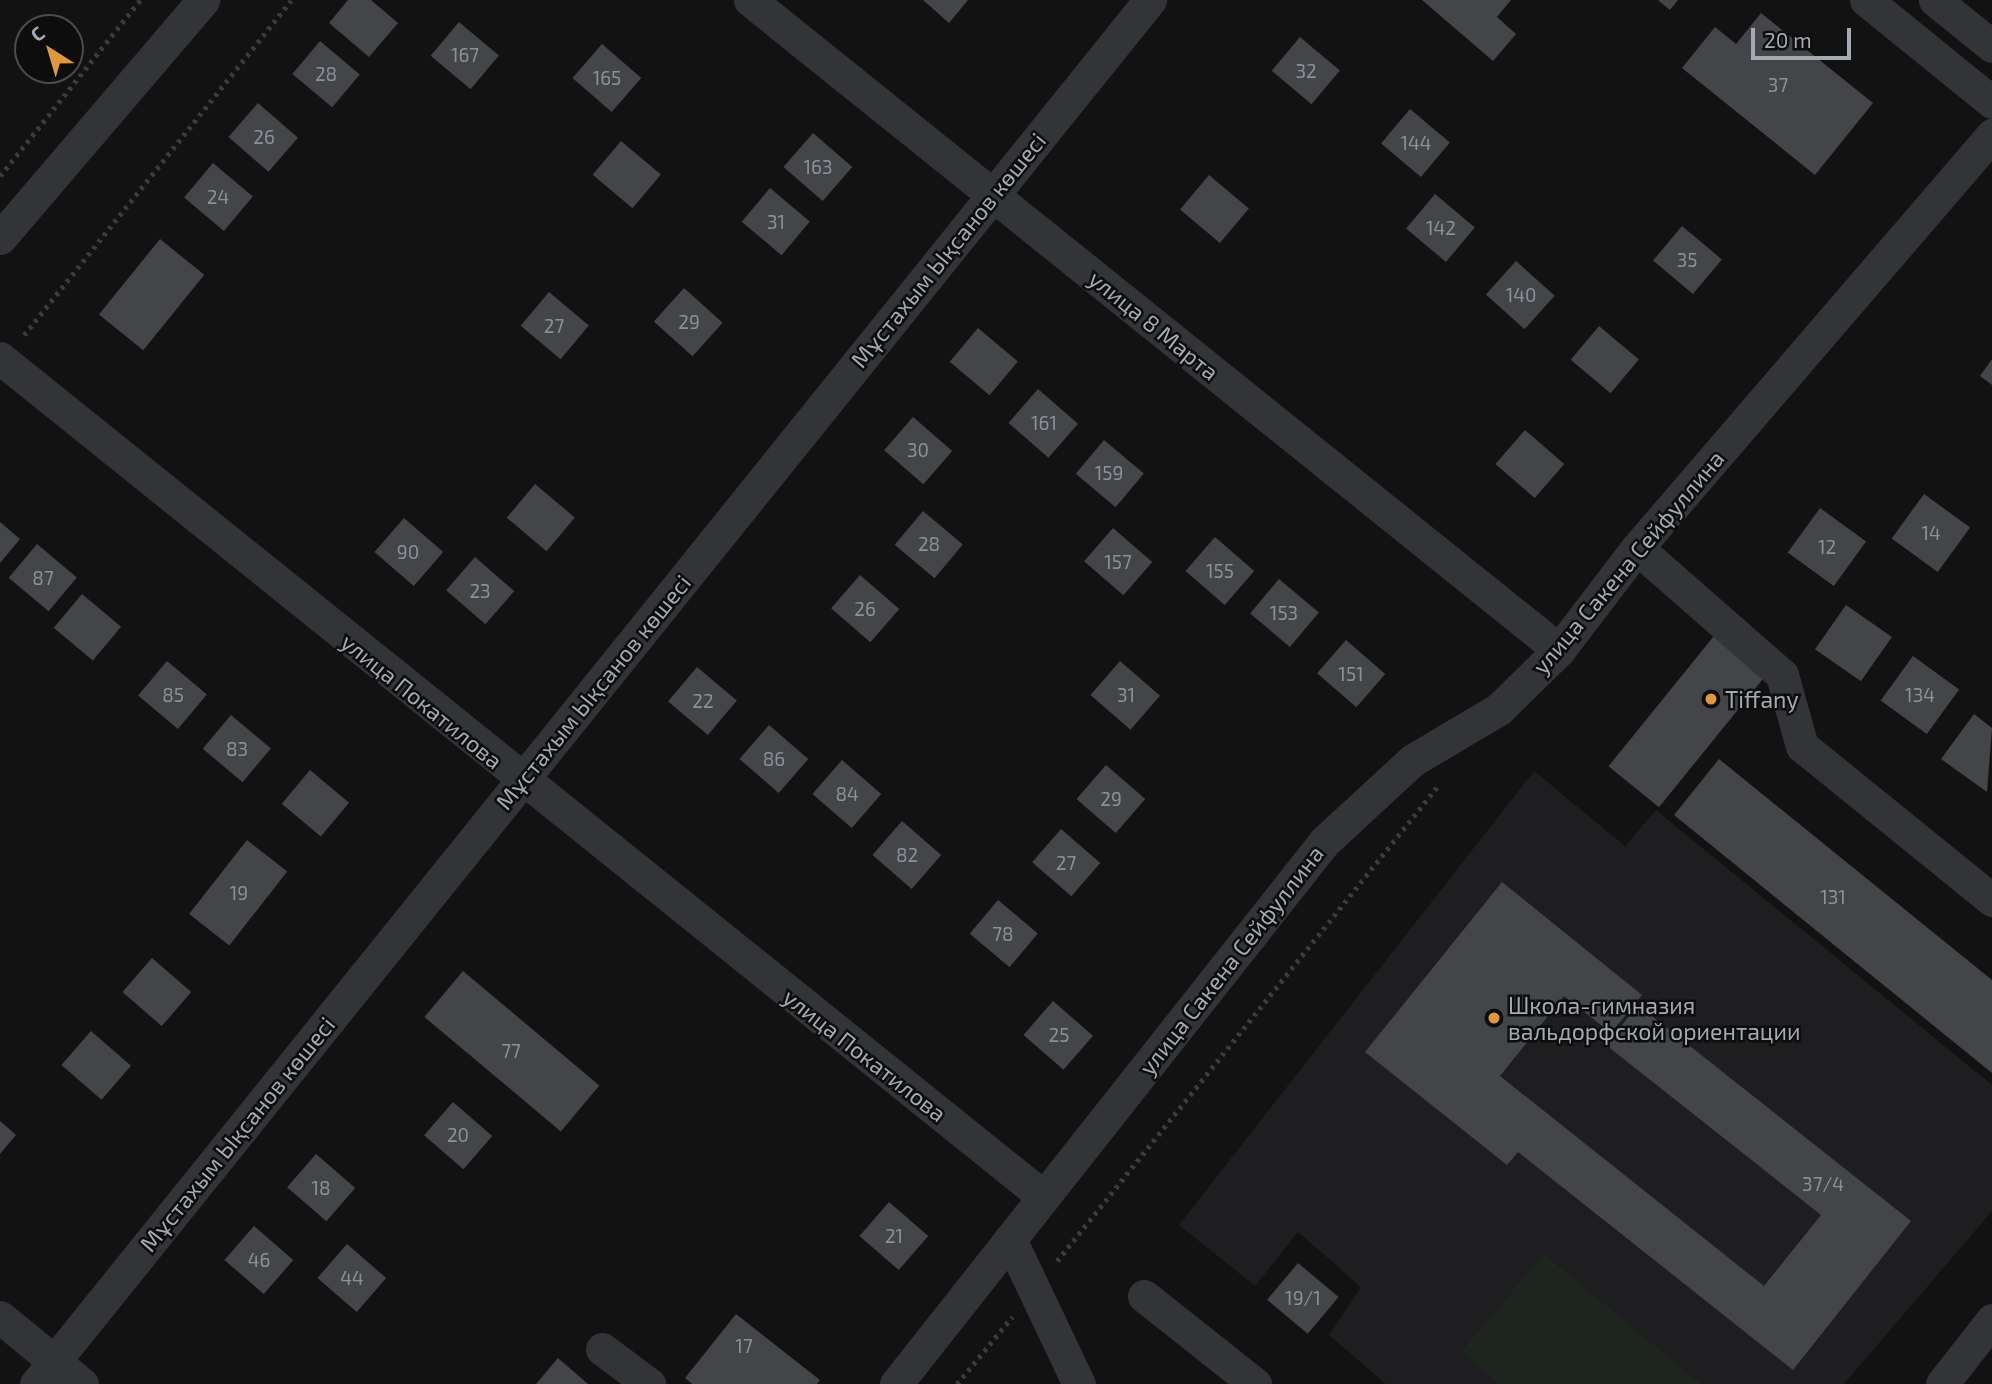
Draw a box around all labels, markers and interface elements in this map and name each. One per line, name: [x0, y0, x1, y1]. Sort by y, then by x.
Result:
north arrow: [14, 14, 84, 84]
scale bar: [1754, 14, 1854, 58]
text: С: [26, 21, 49, 46]
text: 20 m: [1764, 27, 1812, 52]
house number: 167: [451, 44, 479, 66]
house number: 32: [1295, 60, 1317, 82]
house number: 28: [315, 63, 337, 85]
house number: 165: [593, 67, 621, 89]
house number: 37: [1768, 74, 1788, 96]
house number: 26: [253, 126, 275, 148]
street label: Мұстахым Ықсанов көшесі: [845, 127, 1051, 373]
house number: 144: [1401, 132, 1431, 154]
house number: 163: [804, 156, 832, 178]
house number: 24: [207, 186, 229, 208]
house number: 31: [767, 211, 785, 233]
house number: 142: [1426, 217, 1456, 239]
house number: 35: [1677, 249, 1697, 271]
street label: улица 8 Марта: [1084, 264, 1224, 386]
house number: 140: [1506, 284, 1536, 306]
house number: 29: [678, 311, 700, 333]
house number: 27: [544, 315, 564, 337]
house number: 161: [1031, 412, 1057, 434]
house number: 30: [907, 439, 929, 461]
street label: улица Сакена Сейфуллина: [1526, 445, 1730, 679]
house number: 159: [1095, 462, 1123, 484]
house number: 14: [1921, 522, 1941, 544]
house number: 28: [918, 533, 940, 555]
house number: 12: [1818, 536, 1836, 558]
house number: 90: [397, 541, 419, 563]
house number: 157: [1104, 551, 1132, 573]
house number: 155: [1206, 560, 1234, 582]
house number: 87: [32, 567, 54, 589]
street label: Мұстахым Ықсанов көшесі: [490, 569, 696, 815]
house number: 23: [469, 580, 491, 602]
house number: 26: [854, 598, 876, 620]
house number: 153: [1270, 602, 1298, 624]
street label: улица Покатилова: [336, 628, 508, 774]
house number: 151: [1338, 663, 1364, 685]
house number: 85: [162, 684, 184, 706]
house number: 31: [1117, 684, 1135, 706]
house number: 134: [1905, 684, 1935, 706]
place label: Tiffany: [1725, 685, 1799, 713]
house number: 22: [692, 690, 714, 712]
marker: Tiffany: [1703, 691, 1719, 707]
house number: 83: [226, 738, 248, 760]
house number: 86: [763, 748, 785, 770]
house number: 84: [835, 783, 859, 805]
house number: 29: [1100, 788, 1122, 810]
street label: улица Сакена Сейфуллина: [1133, 840, 1329, 1080]
house number: 82: [896, 844, 918, 866]
house number: 27: [1056, 852, 1076, 874]
house number: 19: [230, 882, 248, 904]
house number: 131: [1820, 886, 1846, 908]
house number: 78: [992, 923, 1014, 945]
street label: улица Покатилова: [778, 983, 952, 1127]
place label: Школа-гимназия вальдорфской ориентации: [1508, 991, 1801, 1045]
marker: Школа-гимназия вальдорфской ориентации: [1486, 1010, 1502, 1026]
street label: Мұстахым Ықсанов көшесі: [134, 1011, 340, 1257]
house number: 25: [1049, 1024, 1069, 1046]
house number: 77: [501, 1040, 521, 1062]
house number: 20: [447, 1124, 469, 1146]
house number: 37/4: [1802, 1173, 1844, 1195]
house number: 18: [311, 1177, 331, 1199]
house number: 21: [885, 1225, 903, 1247]
house number: 46: [248, 1249, 270, 1271]
house number: 44: [340, 1267, 364, 1289]
house number: 19/1: [1285, 1287, 1321, 1309]
house number: 17: [735, 1335, 753, 1357]

